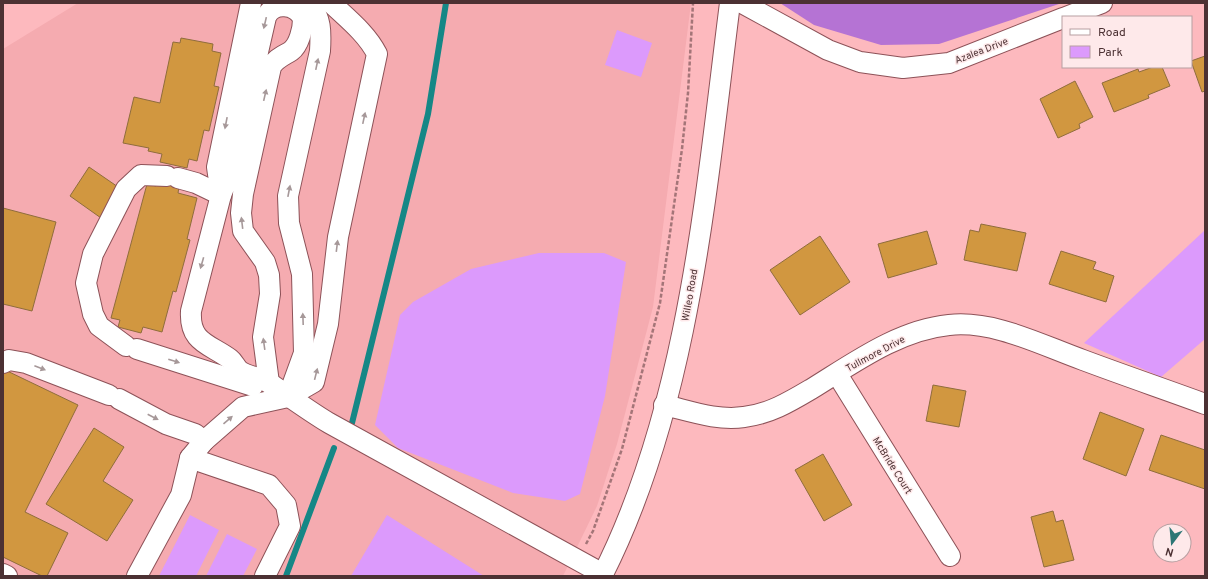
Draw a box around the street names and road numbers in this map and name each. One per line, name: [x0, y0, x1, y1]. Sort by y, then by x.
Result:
street label: Azalea Drive: [953, 35, 1010, 68]
street label: Willeo Road: [679, 268, 701, 322]
street label: Tullmore Drive: [844, 333, 908, 375]
street label: McBride Court: [869, 435, 915, 497]

